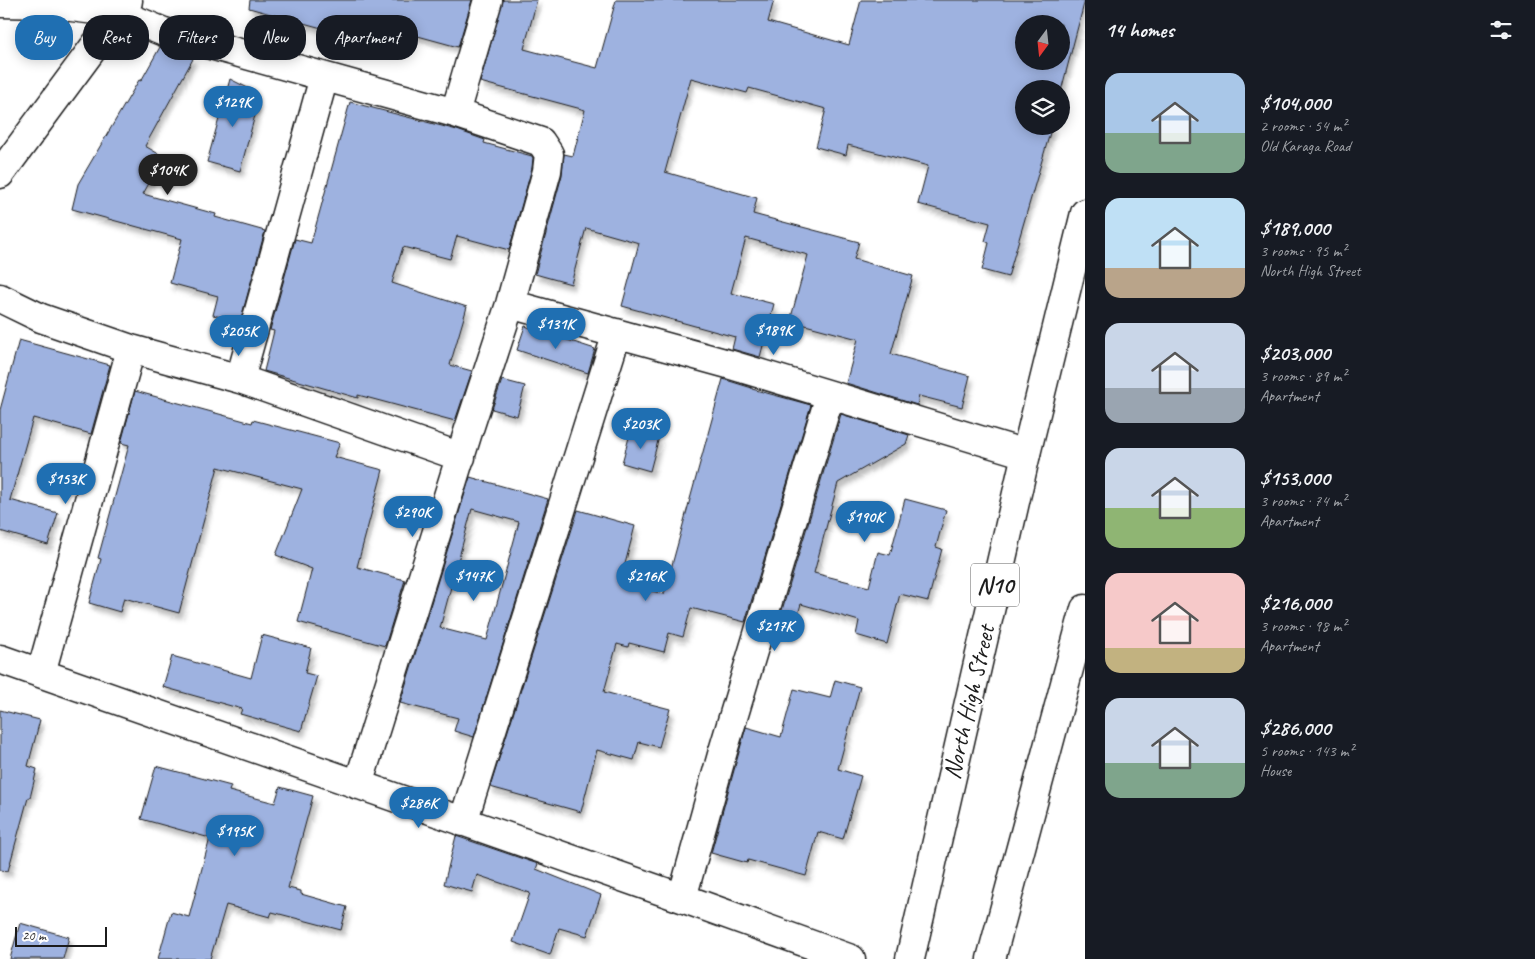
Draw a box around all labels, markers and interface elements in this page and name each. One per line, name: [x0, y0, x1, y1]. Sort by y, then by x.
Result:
chip: Buy: [15, 15, 73, 60]
chip: Rent: [83, 15, 149, 60]
chip: Filters: [159, 15, 234, 60]
chip: New: [244, 15, 306, 60]
chip: Apartment: [316, 15, 418, 60]
north arrow: [1015, 15, 1070, 70]
map controls: [1015, 15, 1070, 135]
icon: filters: [1487, 16, 1515, 44]
text: 14 homes: [1105, 17, 1174, 43]
button: layers: [1015, 80, 1070, 135]
pin: $129K: [198, 86, 268, 128]
text: $104,000: [1260, 90, 1330, 116]
text: $129K: [215, 92, 251, 112]
icon: home: [1145, 93, 1205, 153]
text: 2 rooms · 54 m²: [1260, 116, 1346, 136]
text: Old Karaga Road: [1260, 136, 1351, 156]
pin: $104K: [133, 154, 203, 196]
text: $104K: [150, 160, 186, 180]
text: $189,000: [1260, 215, 1330, 241]
icon: home: [1145, 218, 1205, 278]
text: 3 rooms · 95 m²: [1260, 241, 1346, 261]
text: North High Street: [1260, 261, 1360, 281]
pin: $131K: [521, 308, 591, 350]
pin: $205K: [204, 314, 274, 357]
text: $131K: [538, 314, 574, 334]
pin: $189K: [739, 314, 809, 356]
text: $189K: [756, 320, 792, 340]
text: $205K: [221, 321, 257, 341]
text: $203,000: [1260, 340, 1330, 366]
icon: home: [1145, 343, 1205, 403]
text: 3 rooms · 89 m²: [1260, 366, 1346, 386]
text: Apartment: [1260, 386, 1319, 406]
pin: $203K: [606, 408, 676, 450]
text: $203K: [623, 414, 659, 434]
pin: $153K: [31, 462, 101, 505]
text: $153,000: [1260, 465, 1330, 491]
icon: home: [1145, 468, 1205, 528]
text: $153K: [48, 469, 84, 489]
text: 3 rooms · 74 m²: [1260, 491, 1346, 511]
pin: $290K: [378, 496, 448, 538]
pin: $190K: [830, 500, 900, 543]
text: $290K: [395, 502, 431, 522]
text: $190K: [847, 507, 883, 527]
text: Apartment: [1260, 511, 1319, 531]
pin: $147K: [439, 560, 509, 602]
pin: $216K: [611, 560, 681, 602]
road number: N10: [971, 564, 1019, 606]
text: $147K: [456, 566, 492, 586]
text: $216K: [627, 566, 665, 586]
text: $216,000: [1260, 590, 1331, 616]
icon: home: [1145, 593, 1205, 653]
pin: $217K: [740, 610, 810, 652]
text: $217K: [757, 616, 793, 636]
text: 3 rooms · 98 m²: [1260, 616, 1346, 636]
street label: North High Street: [936, 619, 1003, 782]
text: Apartment: [1260, 636, 1319, 656]
text: $286,000: [1260, 715, 1331, 741]
icon: home: [1145, 718, 1205, 778]
text: 5 rooms · 143 m²: [1260, 741, 1354, 761]
text: House: [1260, 761, 1291, 781]
pin: $286K: [384, 786, 454, 829]
text: $286K: [400, 793, 438, 813]
pin: $195K: [200, 814, 270, 857]
text: $195K: [217, 821, 253, 841]
scale bar: [15, 924, 108, 947]
text: 20 m: [22, 927, 46, 944]

